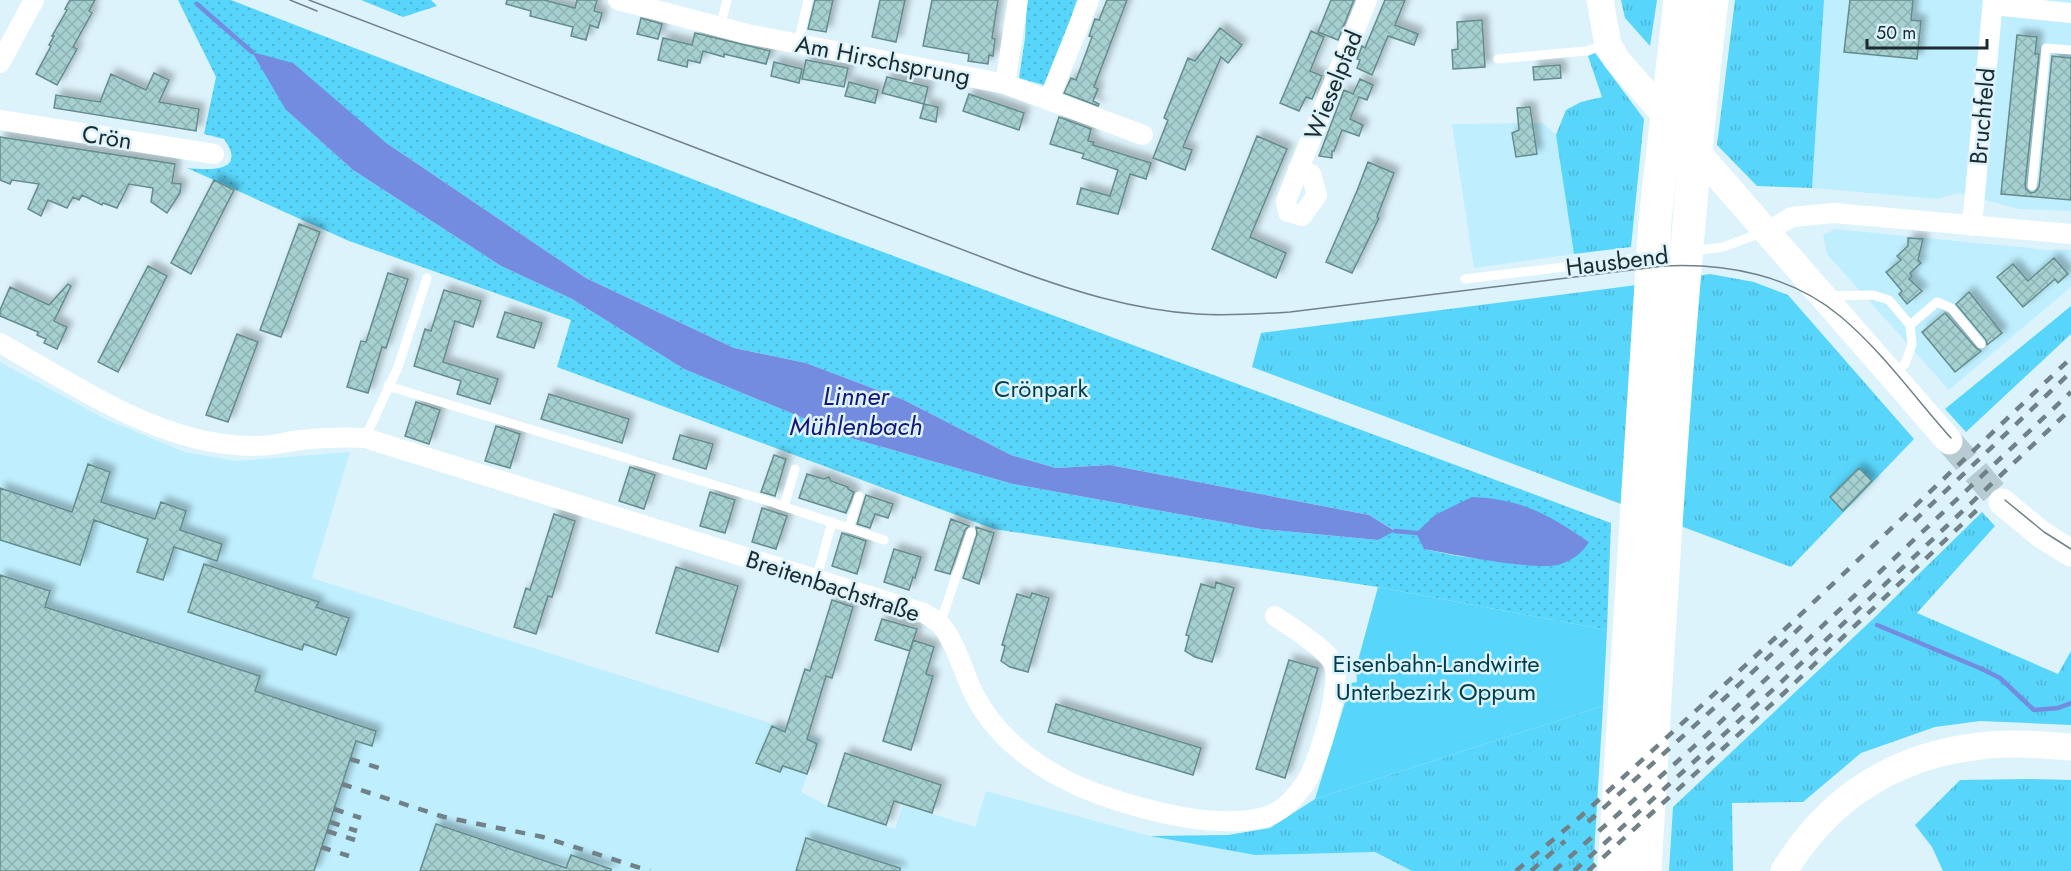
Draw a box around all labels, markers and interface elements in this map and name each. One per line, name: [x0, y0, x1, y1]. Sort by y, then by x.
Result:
scale bar: [1867, 12, 1987, 50]
text: 50 m: [1876, 20, 1916, 46]
street label: Wieselpfad: [1295, 25, 1371, 145]
street label: Am Hirschsprung: [792, 26, 974, 94]
street label: Bruchfeld: [1960, 66, 2004, 166]
street label: Crön: [80, 116, 134, 158]
street label: Hausbend: [1564, 237, 1670, 285]
park label: Crönpark: [994, 371, 1088, 406]
water label: Linner Mühlenbach: [790, 377, 923, 445]
street label: Breitenbachstraße: [742, 541, 924, 631]
park label: Eisenbahn-Landwirte Unterbezirk Oppum: [1332, 646, 1540, 709]

